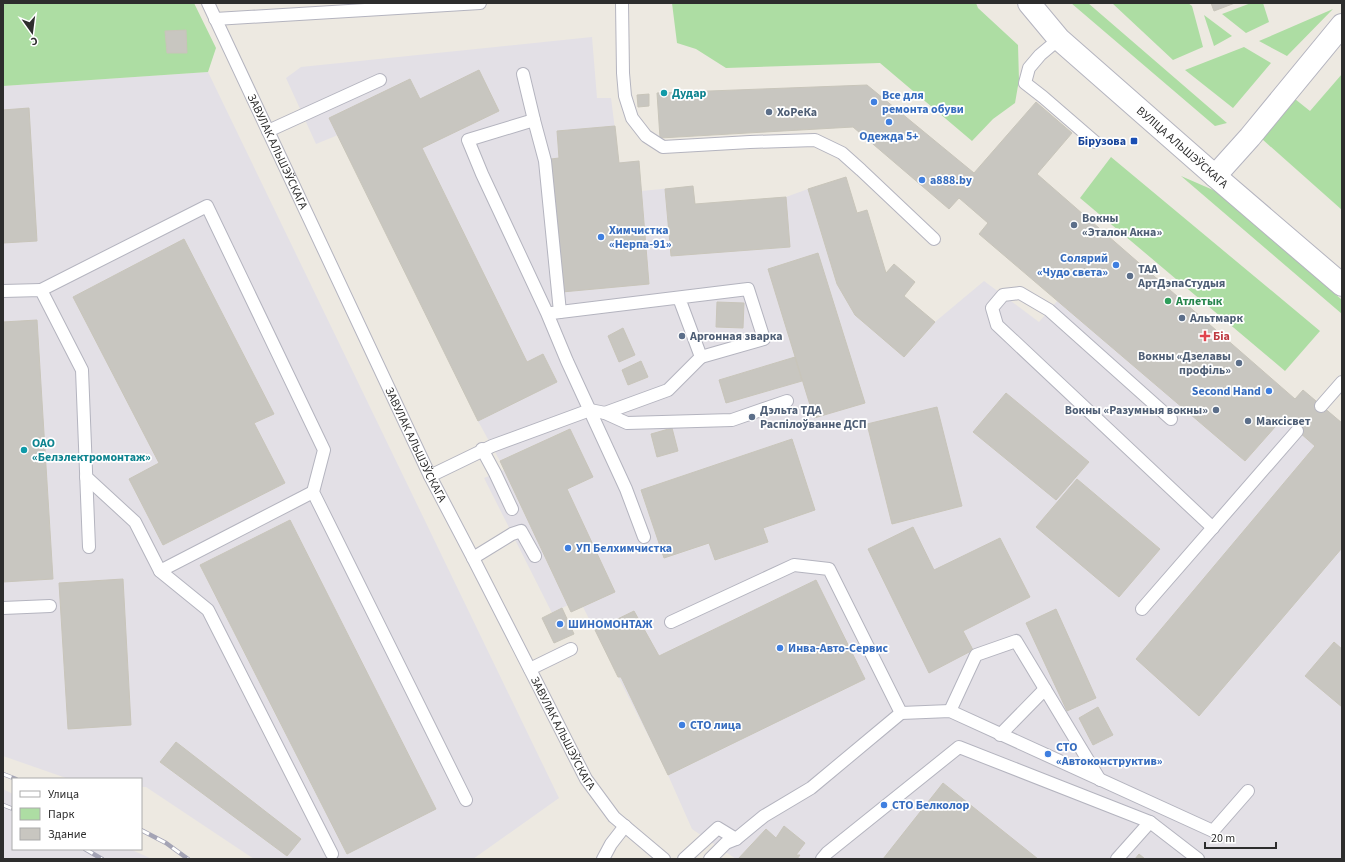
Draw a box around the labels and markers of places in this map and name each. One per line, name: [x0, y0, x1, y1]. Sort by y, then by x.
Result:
place label: Дудар: [672, 85, 707, 102]
place label: Все для ремонта обуви: [882, 87, 964, 118]
marker: Дудар: [659, 88, 669, 98]
marker: Все для ремонта обуви: [869, 97, 879, 107]
place label: ХоРеКа: [777, 104, 817, 121]
marker: ХоРеКа: [764, 107, 774, 117]
marker: Одежда 5+: [884, 117, 894, 127]
place label: Одежда 5+: [859, 128, 919, 145]
place label: Бірузова: [1078, 133, 1126, 150]
marker: Бірузова: [1129, 136, 1139, 146]
place label: a888.by: [930, 172, 973, 189]
marker: a888.by: [917, 175, 927, 185]
place label: Вокны «Эталон Акна»: [1082, 210, 1162, 241]
marker: Вокны «Эталон Акна»: [1069, 220, 1079, 230]
place label: Химчистка «Нерпа-91»: [609, 222, 672, 253]
marker: Химчистка «Нерпа-91»: [596, 232, 606, 242]
place label: Солярий «Чудо света»: [1037, 250, 1108, 281]
marker: Солярий «Чудо света»: [1111, 260, 1121, 270]
place label: ТАА АртДэпаСтудыя: [1137, 261, 1225, 292]
marker: ТАА АртДэпаСтудыя: [1125, 271, 1135, 281]
place label: Атлетык: [1175, 293, 1223, 310]
marker: Атлетык: [1163, 296, 1173, 306]
place label: Альтмарк: [1189, 310, 1243, 327]
marker: Альтмарк: [1177, 313, 1187, 323]
place label: Аргонная зварка: [689, 328, 782, 345]
place label: Біа: [1213, 328, 1230, 345]
marker: Аргонная зварка: [677, 331, 687, 341]
marker: Біа: [1200, 331, 1210, 341]
place label: Вокны «Дзелавы профіль»: [1138, 348, 1231, 379]
marker: Вокны «Дзелавы профіль»: [1234, 358, 1244, 368]
place label: Second Hand: [1192, 383, 1261, 400]
marker: Second Hand: [1264, 386, 1274, 396]
place label: Дэльта ТДА Распілоўванне ДСП: [760, 402, 867, 433]
place label: Вокны «Разумныя вокны»: [1065, 402, 1208, 419]
marker: Вокны «Разумныя вокны»: [1211, 405, 1221, 415]
marker: Дэльта ТДА Распілоўванне ДСП: [747, 412, 757, 422]
place label: Максісвет: [1256, 413, 1311, 430]
marker: Максісвет: [1243, 416, 1253, 426]
place label: ОАО «Белэлектромонтаж»: [32, 435, 151, 466]
marker: ОАО «Белэлектромонтаж»: [19, 445, 29, 455]
place label: УП Белхимчистка: [576, 540, 672, 557]
marker: УП Белхимчистка: [563, 543, 573, 553]
place label: ШИНОМОНТАЖ: [568, 616, 653, 633]
marker: ШИНОМОНТАЖ: [555, 619, 565, 629]
place label: Инва-Авто-Сервис: [788, 640, 888, 657]
marker: Инва-Авто-Сервис: [775, 643, 785, 653]
place label: СТО лица: [690, 717, 741, 734]
marker: СТО лица: [677, 720, 687, 730]
place label: СТО «Автоконструктив»: [1056, 739, 1163, 770]
marker: СТО «Автоконструктив»: [1043, 749, 1053, 759]
place label: СТО Белколор: [892, 797, 970, 814]
marker: СТО Белколор: [879, 800, 889, 810]

